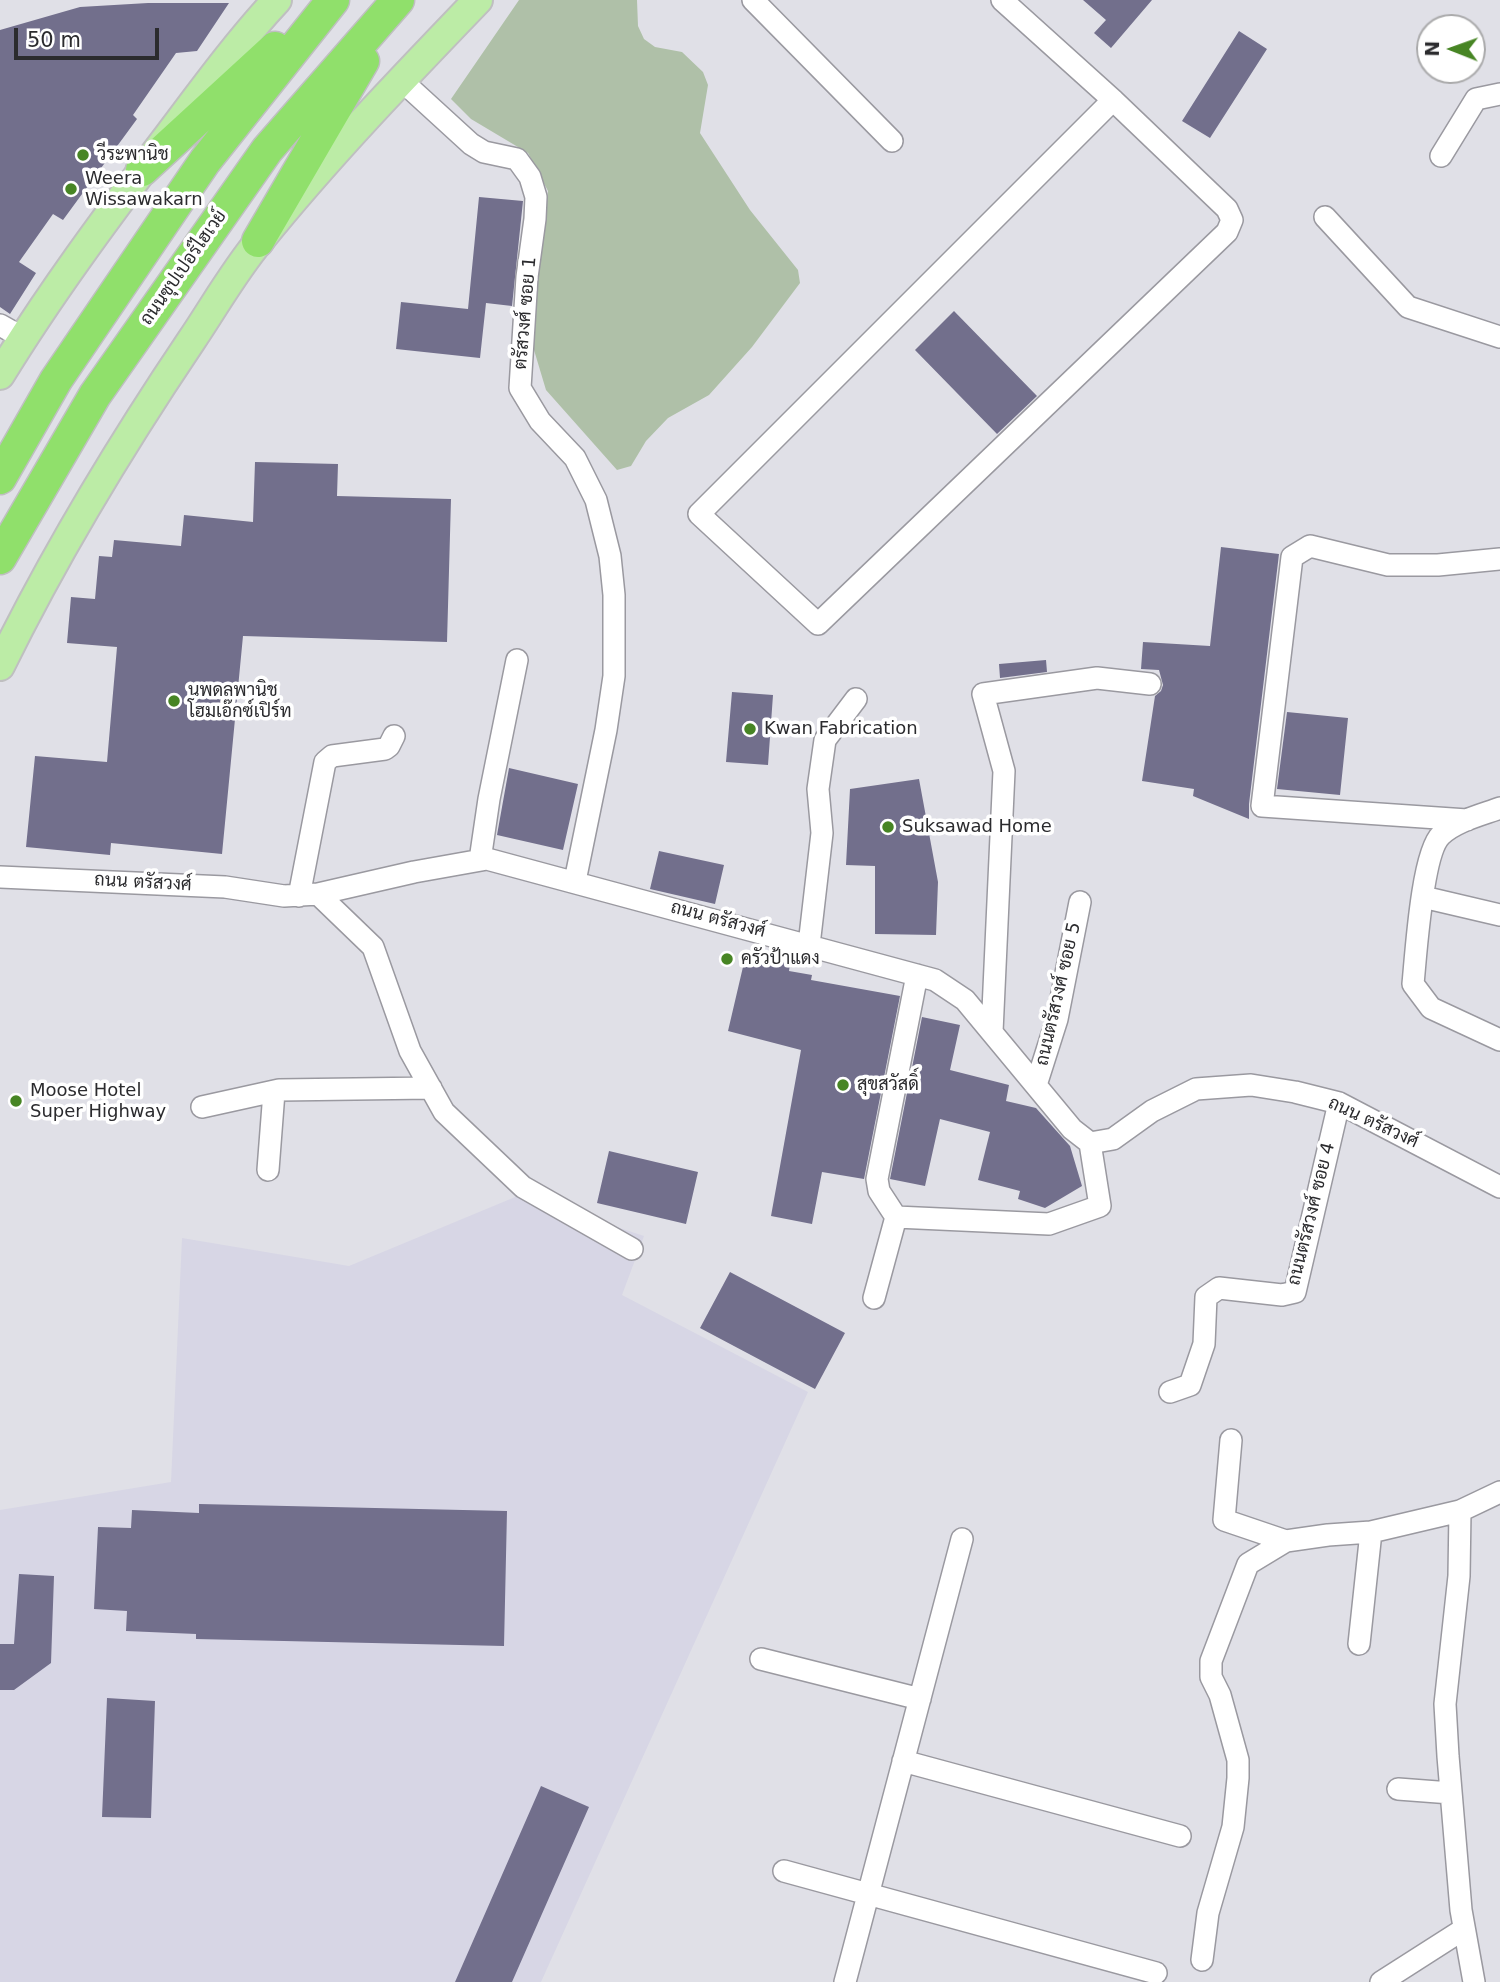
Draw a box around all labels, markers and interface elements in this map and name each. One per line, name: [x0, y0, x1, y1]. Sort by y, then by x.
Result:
scale bar: [18, 14, 163, 58]
north arrow: [1416, 14, 1486, 84]
text: 50 m: [27, 28, 81, 52]
text: N: [1421, 41, 1443, 57]
place label: วีระพานิช: [97, 144, 169, 166]
marker: วีระพานิช: [75, 147, 91, 163]
place label: Weera Wissawakarn: [85, 168, 203, 210]
marker: Weera Wissawakarn: [63, 181, 79, 197]
street label: ถนนซุปเปอร์ไฮเวย์: [136, 206, 232, 330]
street label: ตรัสวงศ์ ซอย 1: [510, 256, 542, 370]
place label: นพดลพานิช โฮมเอ๊กซ์เปิร์ท: [188, 680, 292, 722]
marker: นพดลพานิช โฮมเอ๊กซ์เปิร์ท: [166, 693, 182, 709]
place label: Kwan Fabrication: [764, 718, 918, 740]
marker: Kwan Fabrication: [742, 721, 758, 737]
place label: Suksawad Home: [902, 816, 1052, 838]
marker: Suksawad Home: [880, 819, 896, 835]
street label: ถนน ตรัสวงศ์: [94, 870, 192, 896]
street label: ถนน ตรัสวงศ์: [668, 897, 768, 943]
street label: ถนนตรัสวงศ์ ซอย 5: [1032, 920, 1086, 1068]
place label: ครัวป้าแดง: [741, 948, 820, 970]
marker: ครัวป้าแดง: [719, 951, 735, 967]
place label: สุขสวัสดิ์: [857, 1074, 919, 1096]
marker: สุขสวัสดิ์: [835, 1077, 851, 1093]
place label: Moose Hotel Super Highway: [30, 1080, 166, 1122]
marker: Moose Hotel Super Highway: [8, 1093, 24, 1109]
street label: ถนน ตรัสวงศ์: [1324, 1093, 1422, 1153]
street label: ถนนตรัสวงศ์ ซอย 4: [1284, 1140, 1340, 1288]

